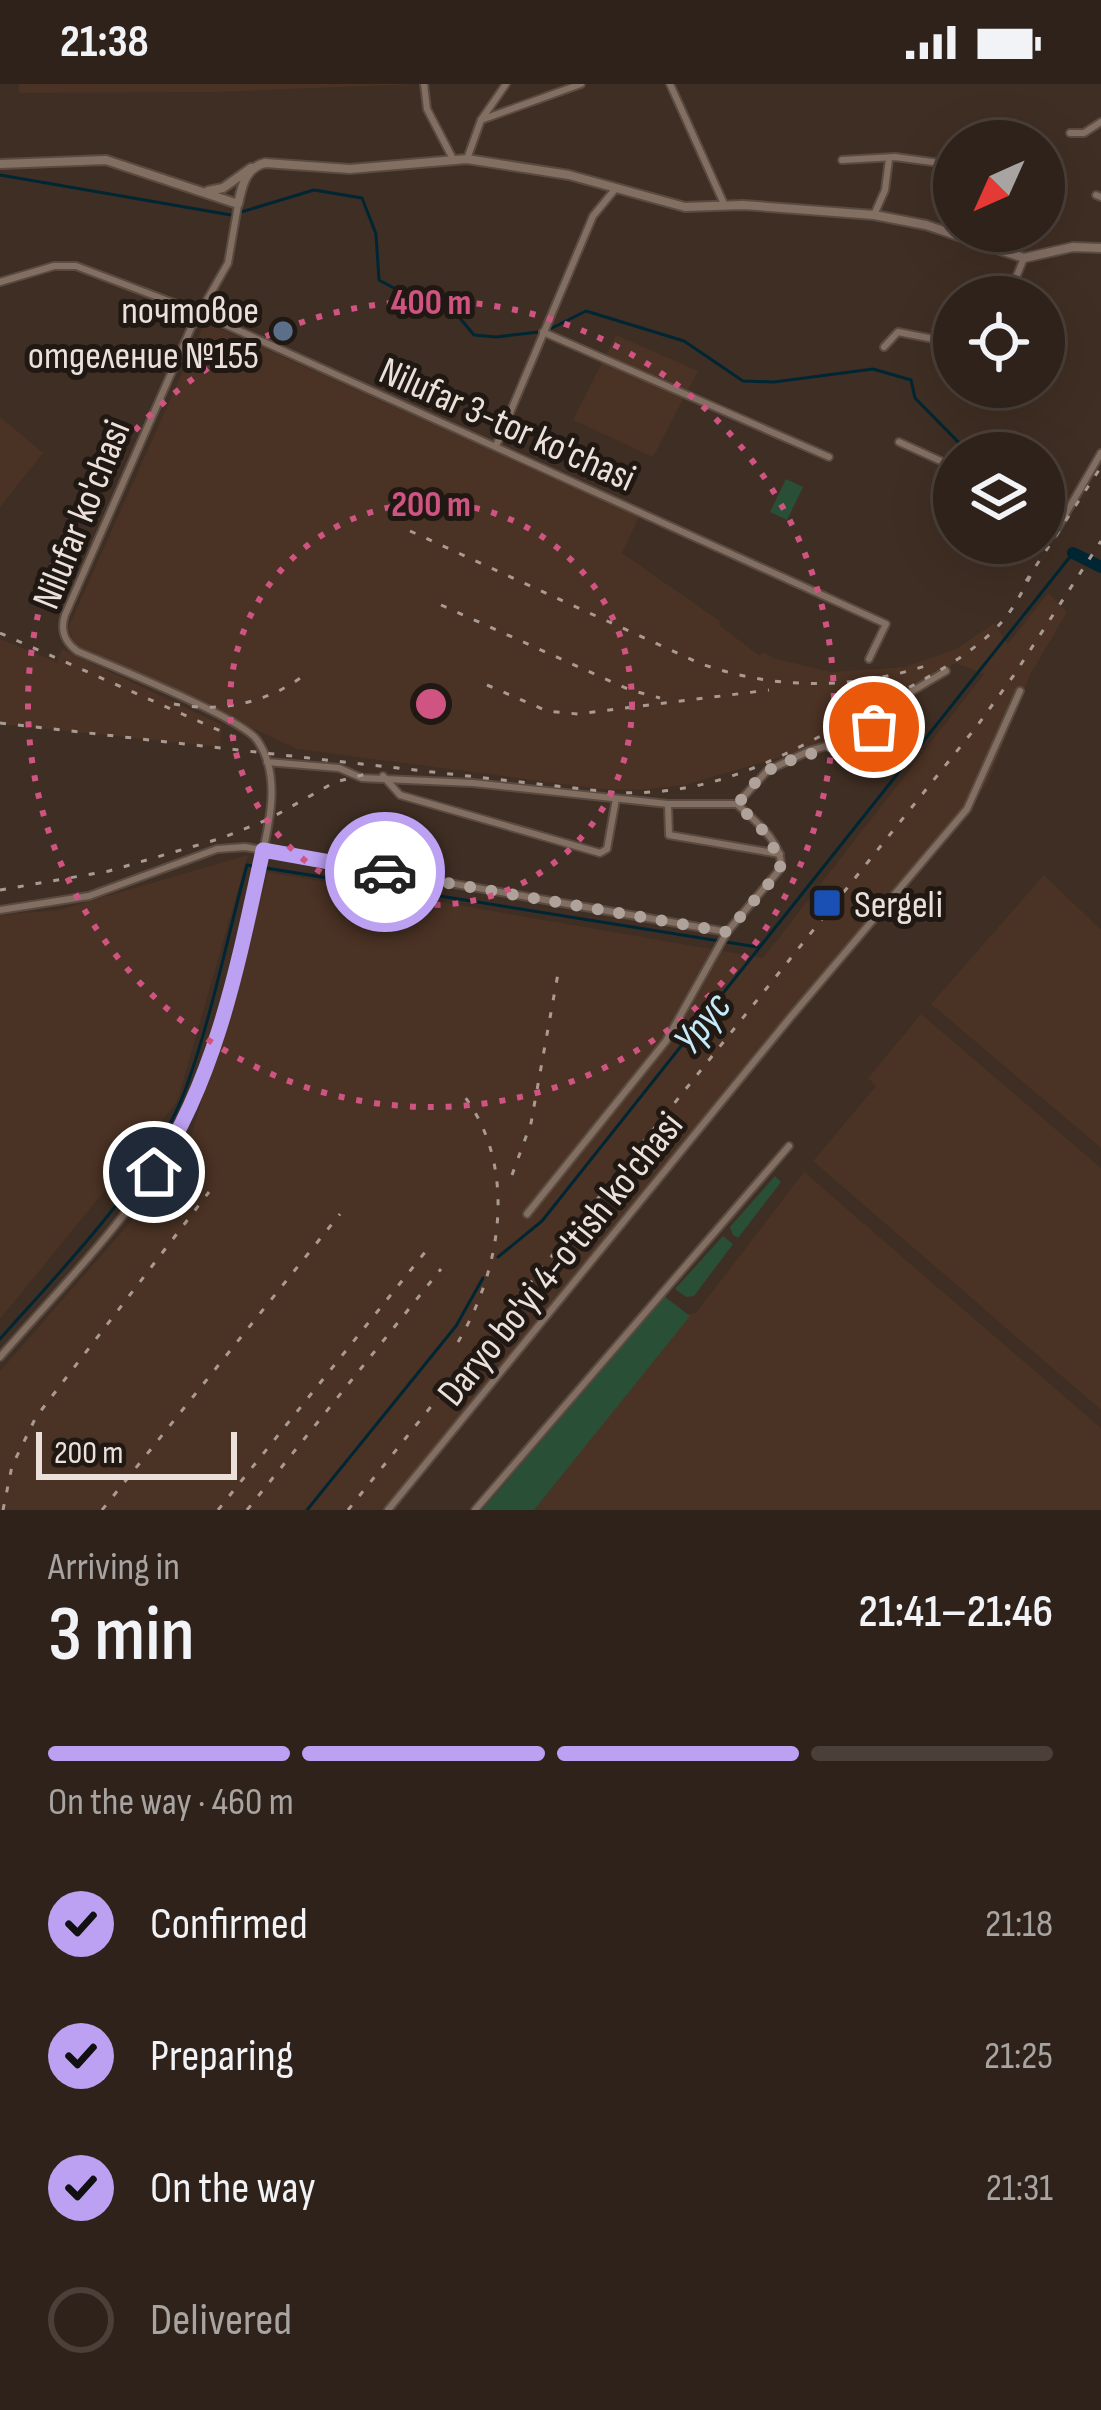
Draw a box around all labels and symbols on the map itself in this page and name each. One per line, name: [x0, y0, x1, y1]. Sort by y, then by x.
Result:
north arrow: [933, 120, 1065, 252]
text: 400 m: [391, 282, 471, 325]
place label: почтовое отделение №155: [28, 288, 259, 380]
marker: почтовое отделение №155: [270, 318, 296, 344]
street label: Nilufar 3-tor ko'chasi: [372, 348, 642, 503]
street label: Nilufar ko'chasi: [23, 414, 141, 616]
text: 200 m: [391, 484, 471, 527]
pin: [823, 676, 925, 778]
centre of rings: [410, 683, 452, 725]
courier: [325, 812, 445, 932]
place label: Sergeli: [854, 882, 943, 929]
marker: Sergeli: [811, 887, 843, 919]
water label: Урус: [663, 982, 743, 1065]
street label: Daryo bo'yi 4-o'tish ko'chasi: [428, 1103, 694, 1416]
pin: [103, 1121, 205, 1223]
scale bar: [36, 1426, 237, 1479]

